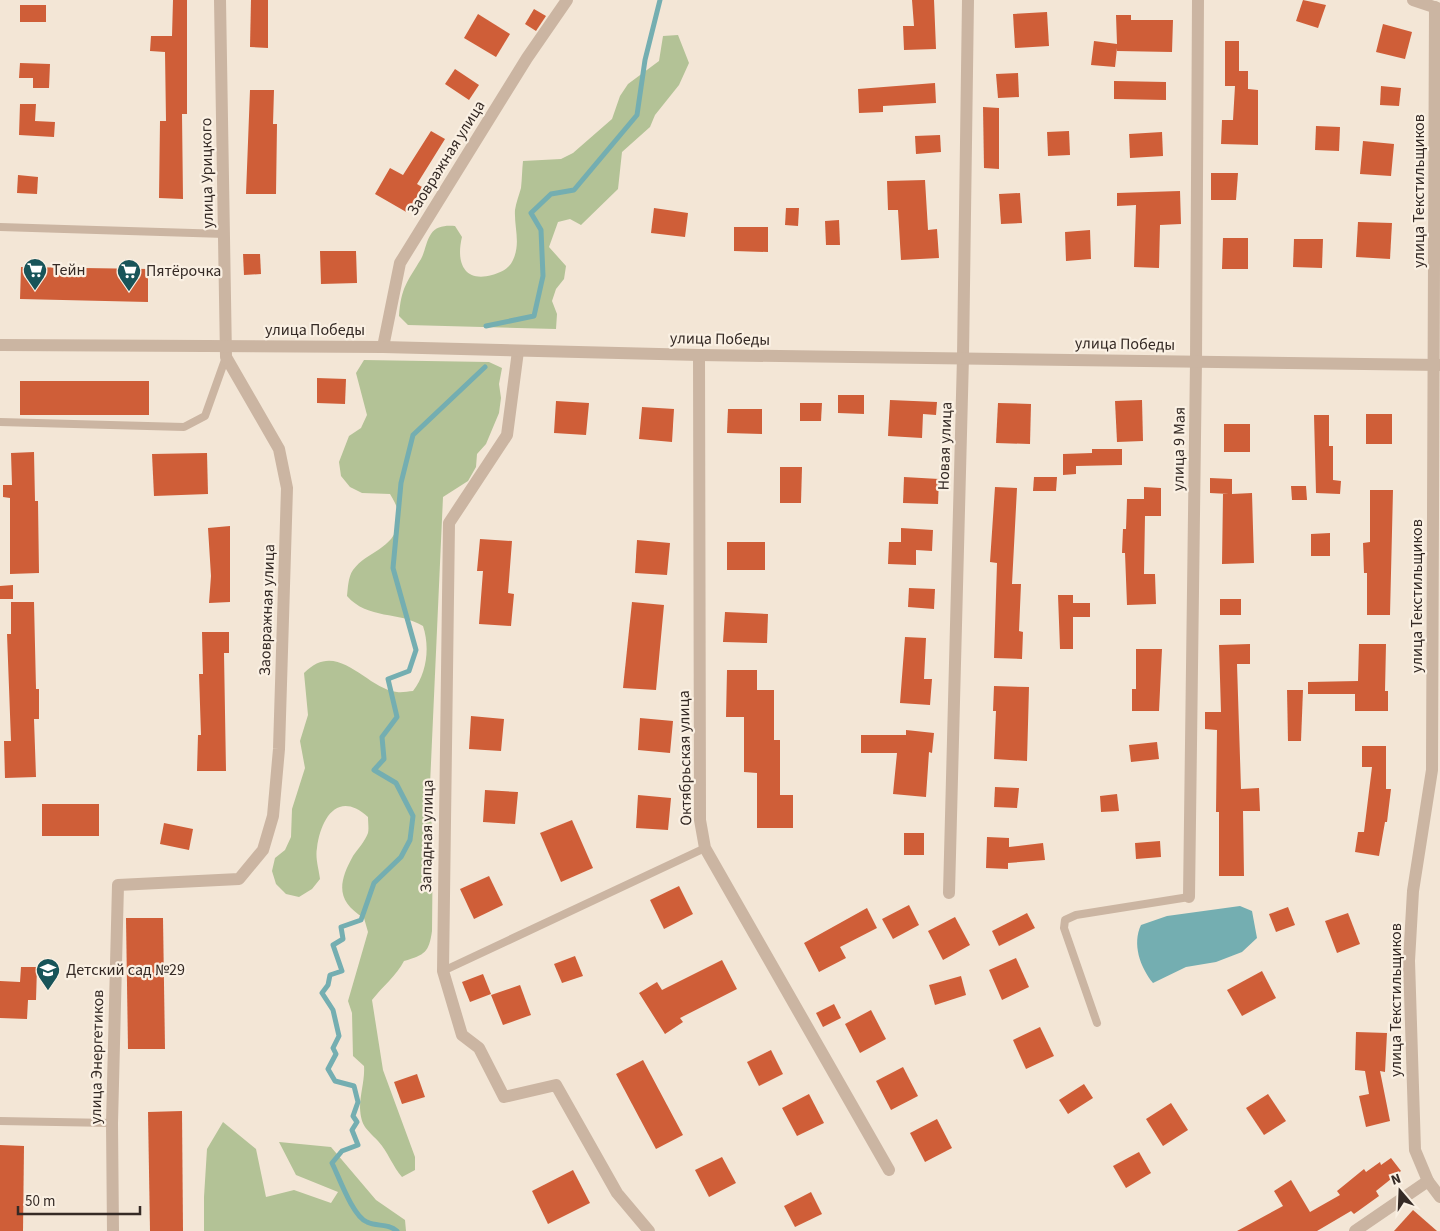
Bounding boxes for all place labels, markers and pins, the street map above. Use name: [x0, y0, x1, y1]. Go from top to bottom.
supermarket icon: Тейн: [22, 257, 48, 291]
supermarket icon: Пятёрочка: [116, 258, 142, 292]
place label: Тейн: [52, 259, 86, 281]
place label: Пятёрочка: [146, 260, 221, 282]
school or university icon: Детский сад №29: [35, 957, 61, 991]
place label: Детский сад №29: [66, 959, 185, 981]

